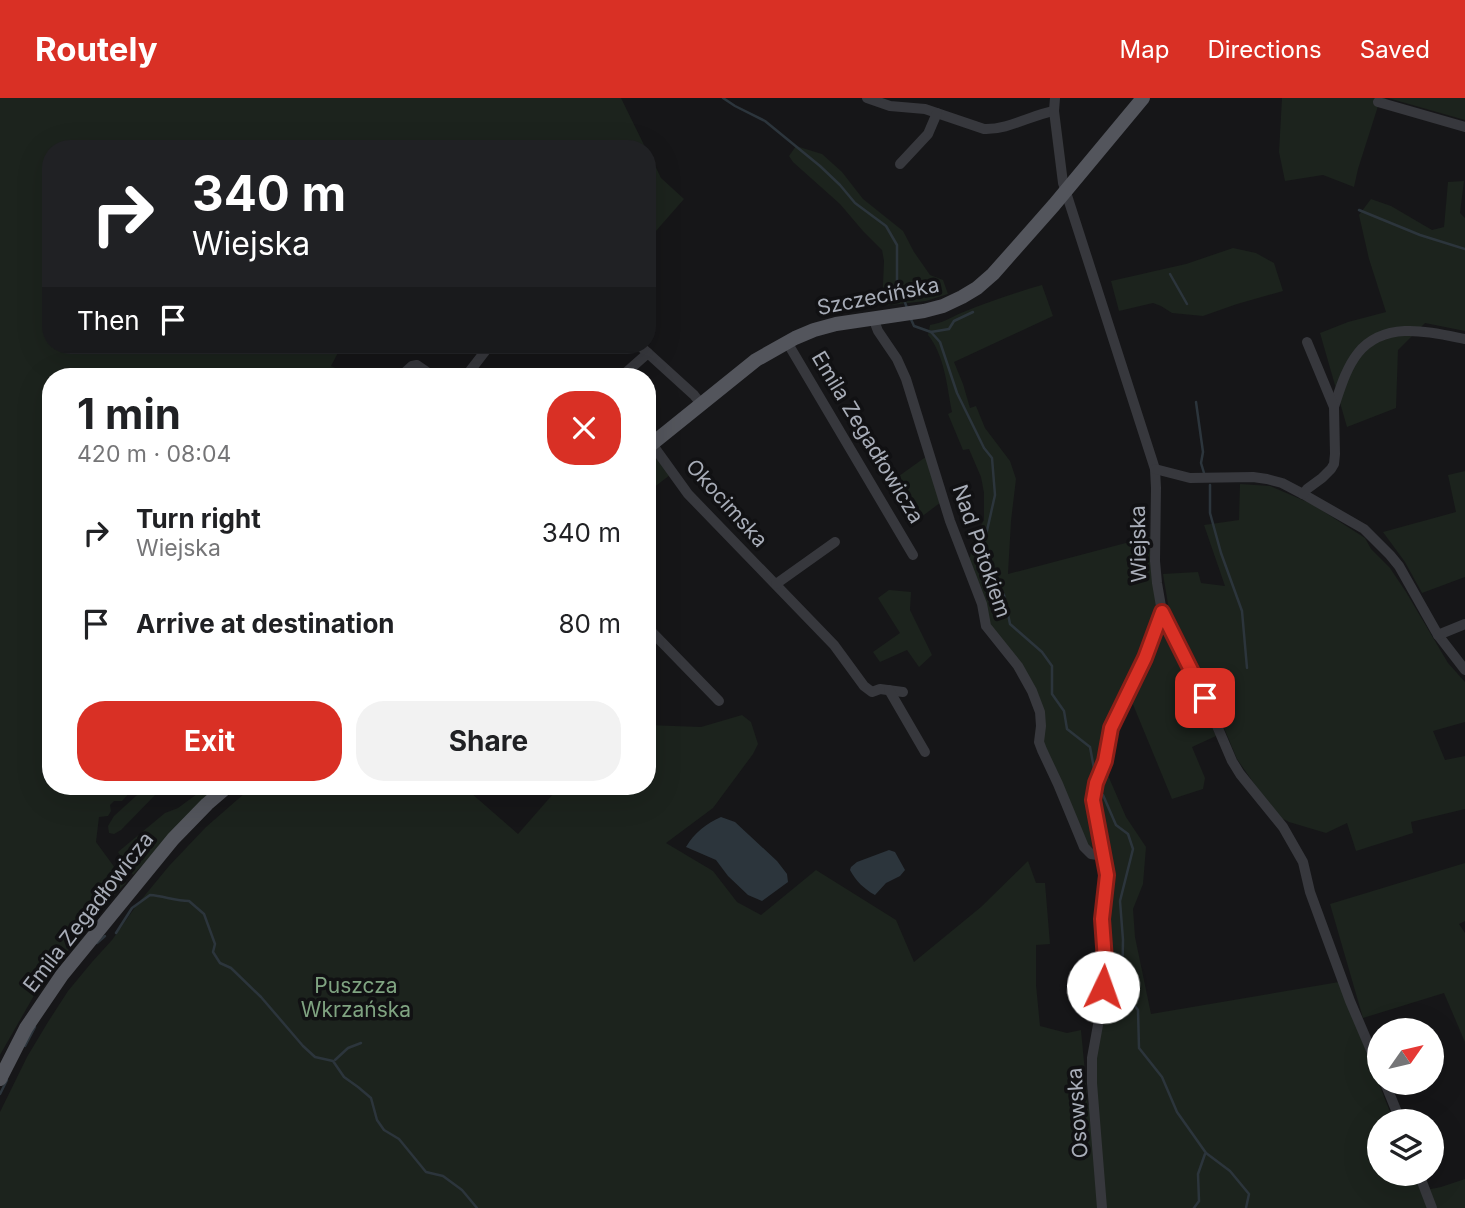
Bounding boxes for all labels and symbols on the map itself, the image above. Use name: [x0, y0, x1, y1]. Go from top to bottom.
street label: Szczecińska: [815, 272, 941, 320]
street label: Emila Zegadłowicza: [807, 346, 929, 528]
street label: Okocimska: [681, 454, 773, 552]
street label: Nad Potokiem: [948, 481, 1016, 621]
street label: Wiejska: [1125, 505, 1151, 583]
pin: [1175, 668, 1235, 728]
street label: Emila Zegadłowicza: [18, 827, 158, 997]
position arrow: [1066, 950, 1140, 1024]
park label: Puszcza Wkrzańska: [301, 973, 411, 1022]
north arrow: [1367, 1018, 1444, 1096]
street label: Osowska: [1061, 1067, 1093, 1159]

